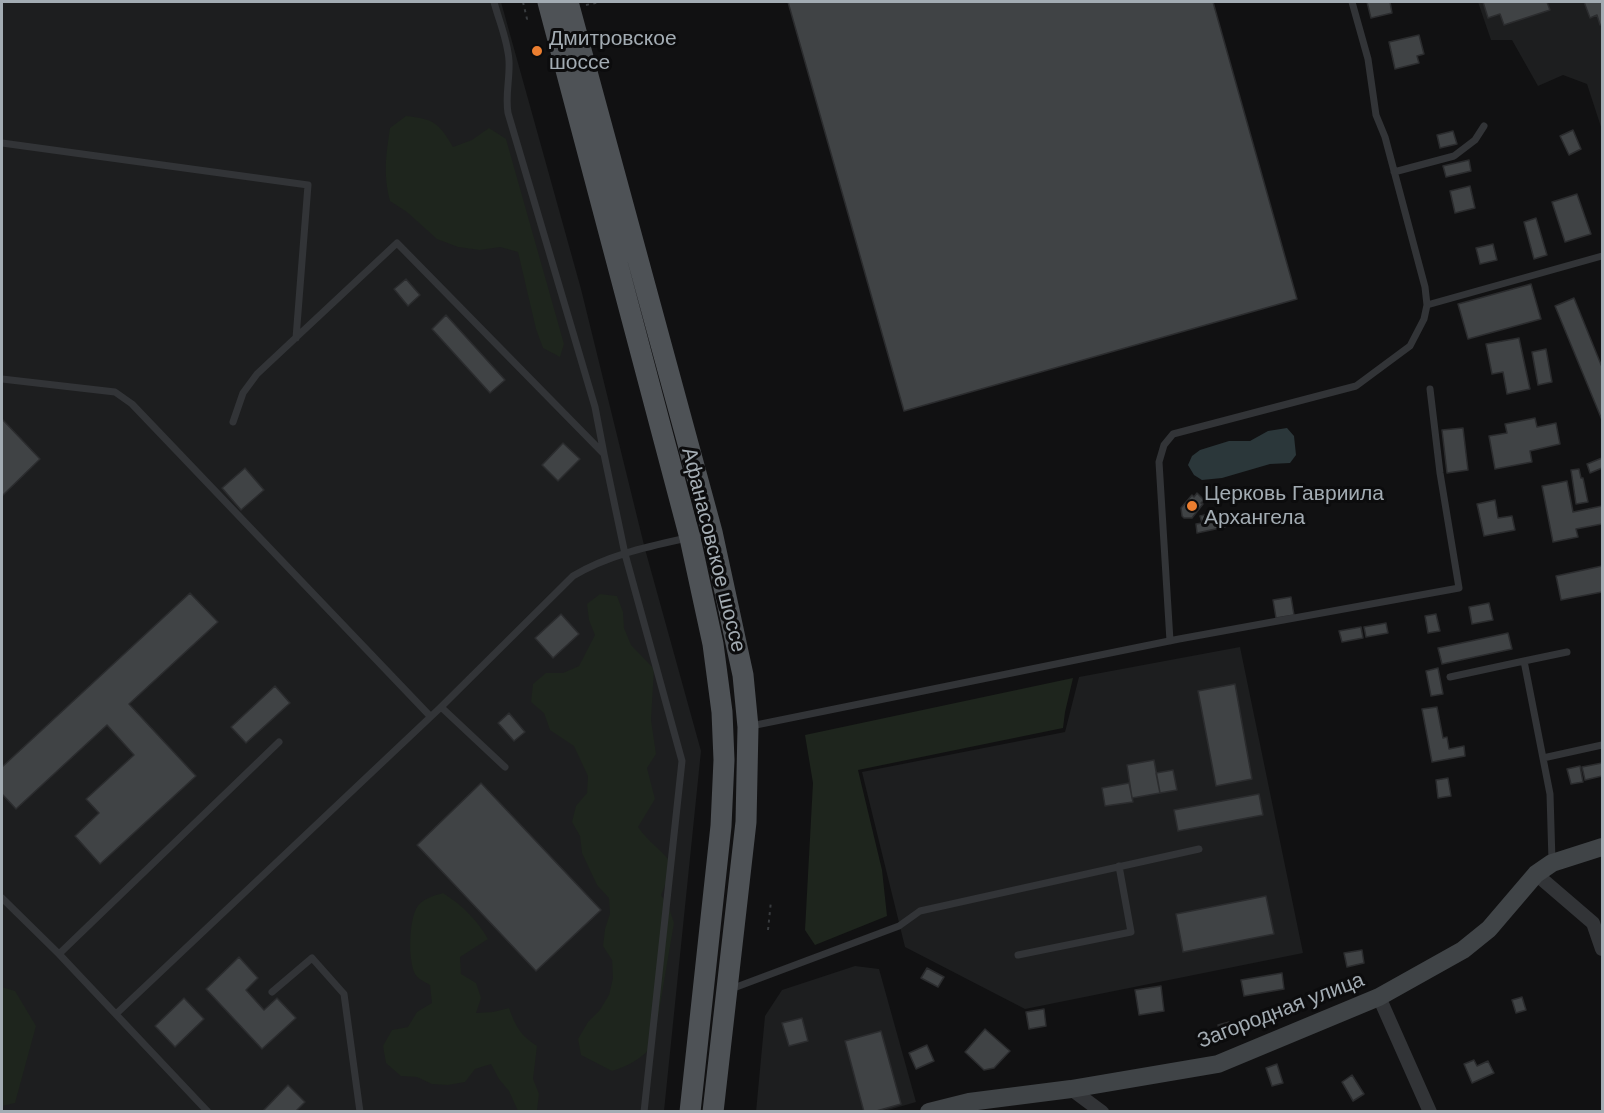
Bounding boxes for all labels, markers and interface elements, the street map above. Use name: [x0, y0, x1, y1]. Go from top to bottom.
place label: Дмитровское шоссе: [549, 26, 677, 76]
marker: Дмитровское шоссе: [530, 44, 544, 58]
street label: Афанасовское шоссе: [675, 445, 751, 655]
place label: Церковь Гавриила Архангела: [1204, 481, 1384, 531]
marker: Церковь Гавриила Архангела: [1185, 499, 1199, 513]
street label: Загородная улица: [1194, 968, 1368, 1054]

